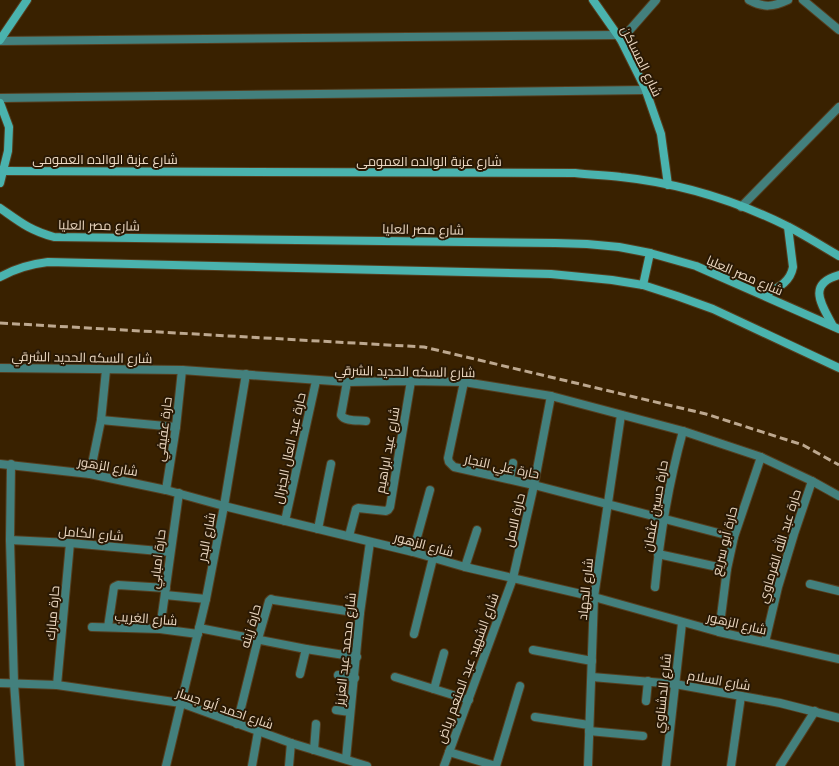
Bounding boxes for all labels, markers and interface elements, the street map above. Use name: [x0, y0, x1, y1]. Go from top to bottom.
street label: شارع المساكن: [617, 23, 667, 99]
street label: شارع عزبة الوالده العمومى: [32, 150, 178, 168]
street label: شارع عزبة الوالده العمومى: [356, 152, 502, 170]
street label: شارع مصر العليا: [58, 215, 140, 235]
street label: شارع مصر العليا: [382, 219, 464, 239]
street label: شارع مصر العليا: [704, 251, 786, 299]
street label: شارع السكه الحديد الشرقي: [11, 347, 152, 369]
street label: شارع السكه الحديد الشرقي: [334, 361, 475, 383]
street label: حارة عبد العال الجنرال: [268, 391, 310, 505]
street label: حارة عفيفي: [150, 396, 178, 463]
street label: شارع عيد ابراهيم: [371, 405, 404, 495]
street label: حارة علي النجار: [461, 449, 541, 485]
street label: شارع الزهور: [76, 452, 140, 480]
street label: حارة حسين عثمان: [638, 459, 672, 553]
street label: حارة عبد الله الفرماوي: [753, 487, 807, 606]
street label: حارة الامل: [499, 491, 529, 549]
street label: حارة أبو سريع: [707, 505, 741, 577]
street label: شارع البدر: [192, 511, 220, 564]
street label: شارع الكامل: [58, 521, 124, 545]
street label: شارع الزهور: [391, 527, 456, 561]
street label: حارة امبابي: [144, 528, 172, 590]
street label: شارع الجهاد: [573, 557, 597, 621]
street label: حارة مبارك: [41, 585, 63, 641]
street label: شارع الشهيد عبد المنعم رياض: [431, 590, 504, 746]
street label: شارع محمد عبد العزيز: [330, 592, 360, 707]
street label: حارة زينه: [235, 602, 265, 650]
street label: شارع الغريب: [114, 607, 178, 629]
street label: شارع الزهور: [704, 607, 769, 639]
street label: شارع الدشناوي: [649, 652, 677, 734]
street label: شارع السلام: [686, 666, 752, 695]
street label: شارع احمد أبو جسار: [173, 683, 276, 733]

